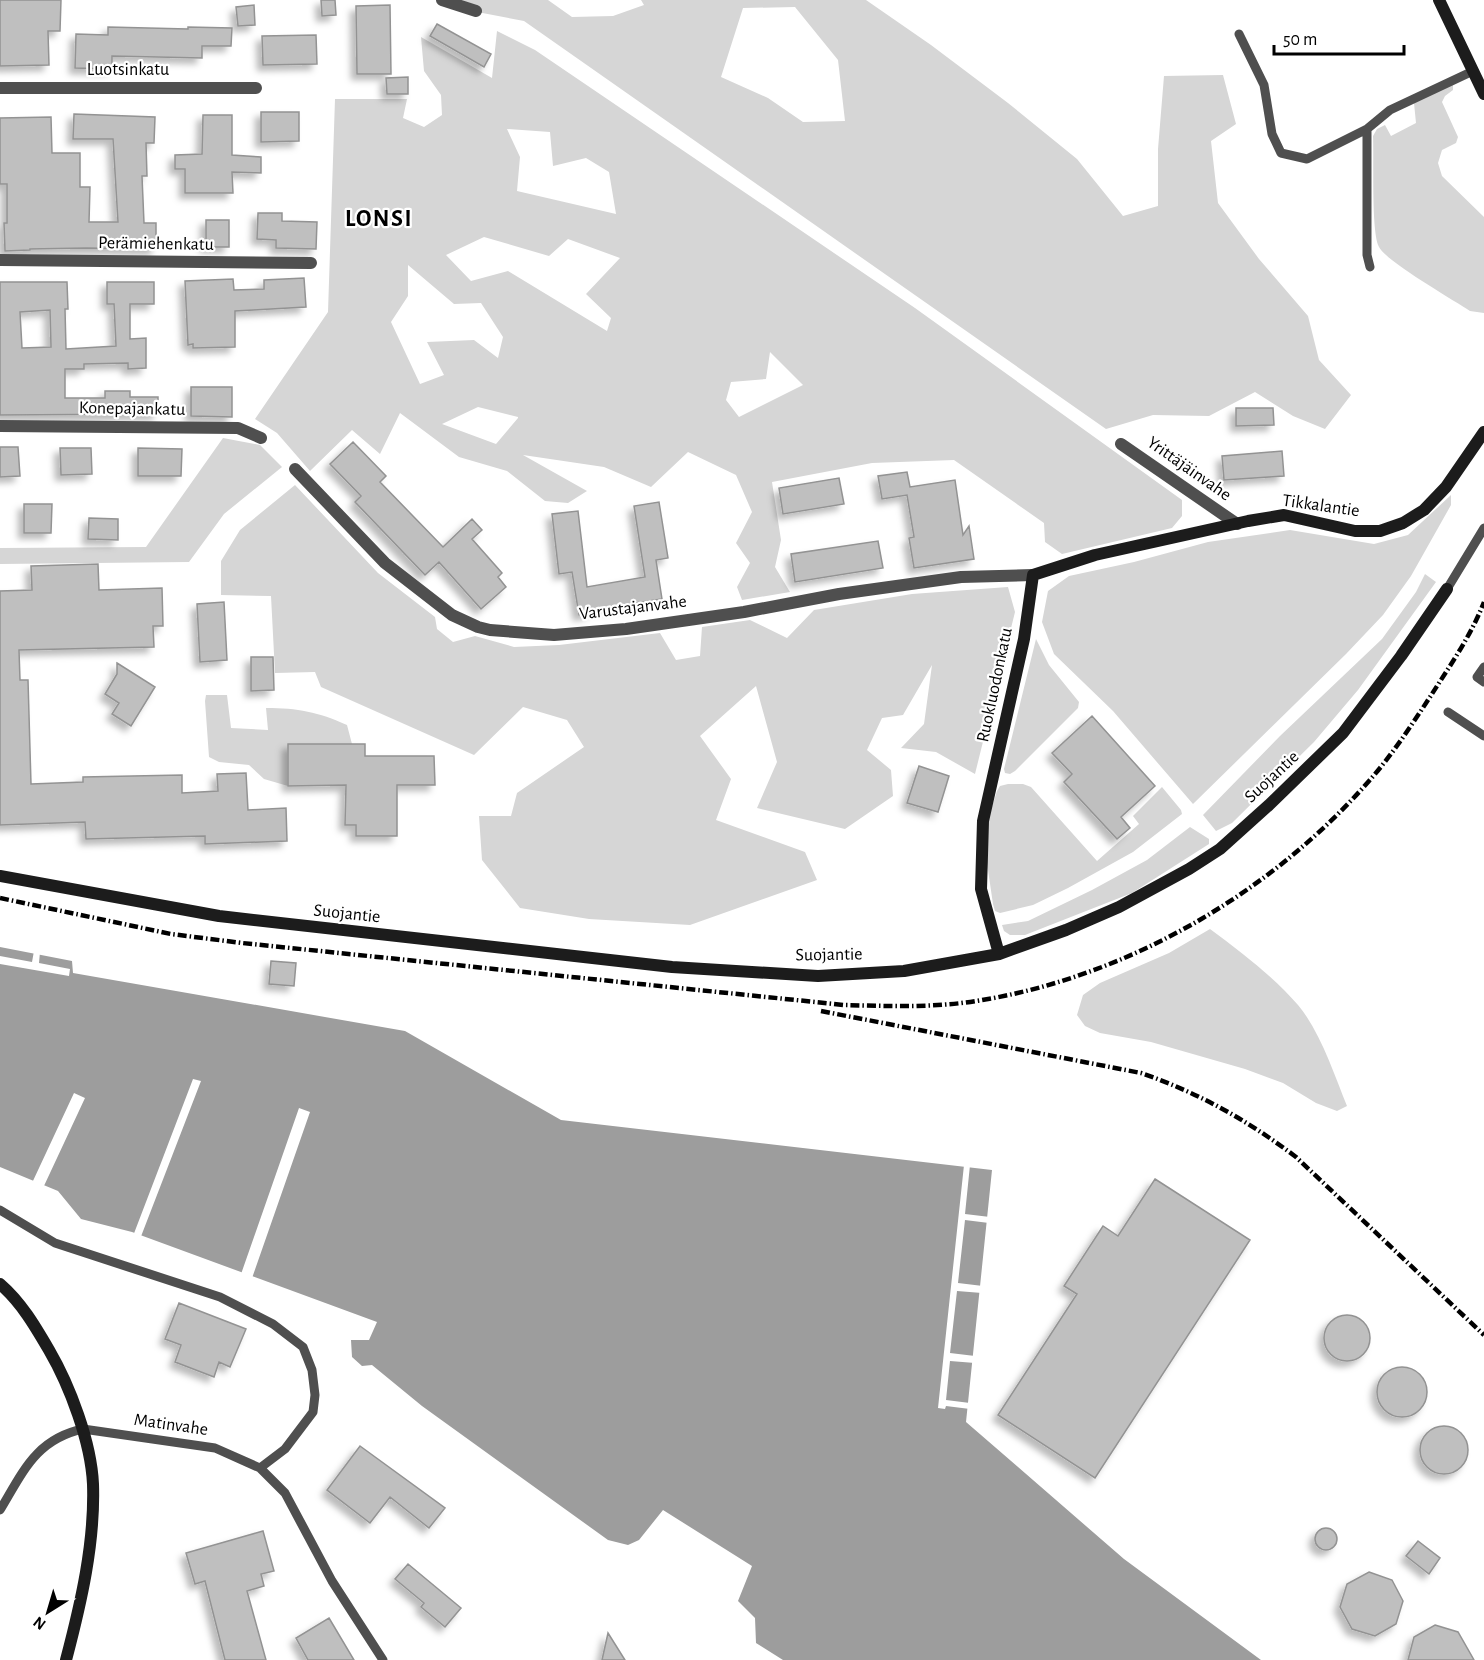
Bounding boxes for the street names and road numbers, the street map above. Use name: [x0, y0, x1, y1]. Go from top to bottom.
street label: Luotsinkatu: [87, 61, 169, 79]
street label: Perämiehenkatu: [98, 234, 214, 254]
street label: Konepajankatu: [79, 399, 185, 419]
street label: Yrittäjäinvahe: [1144, 434, 1234, 504]
street label: Tikkalantie: [1281, 492, 1361, 520]
street label: Varustajanvahe: [578, 592, 688, 624]
street label: Ruokluodonkatu: [974, 626, 1016, 744]
street label: Suojantie: [1241, 748, 1303, 806]
street label: Suojantie: [313, 902, 381, 926]
street label: Suojantie: [795, 945, 863, 965]
street label: Matinvahe: [133, 1411, 209, 1439]

